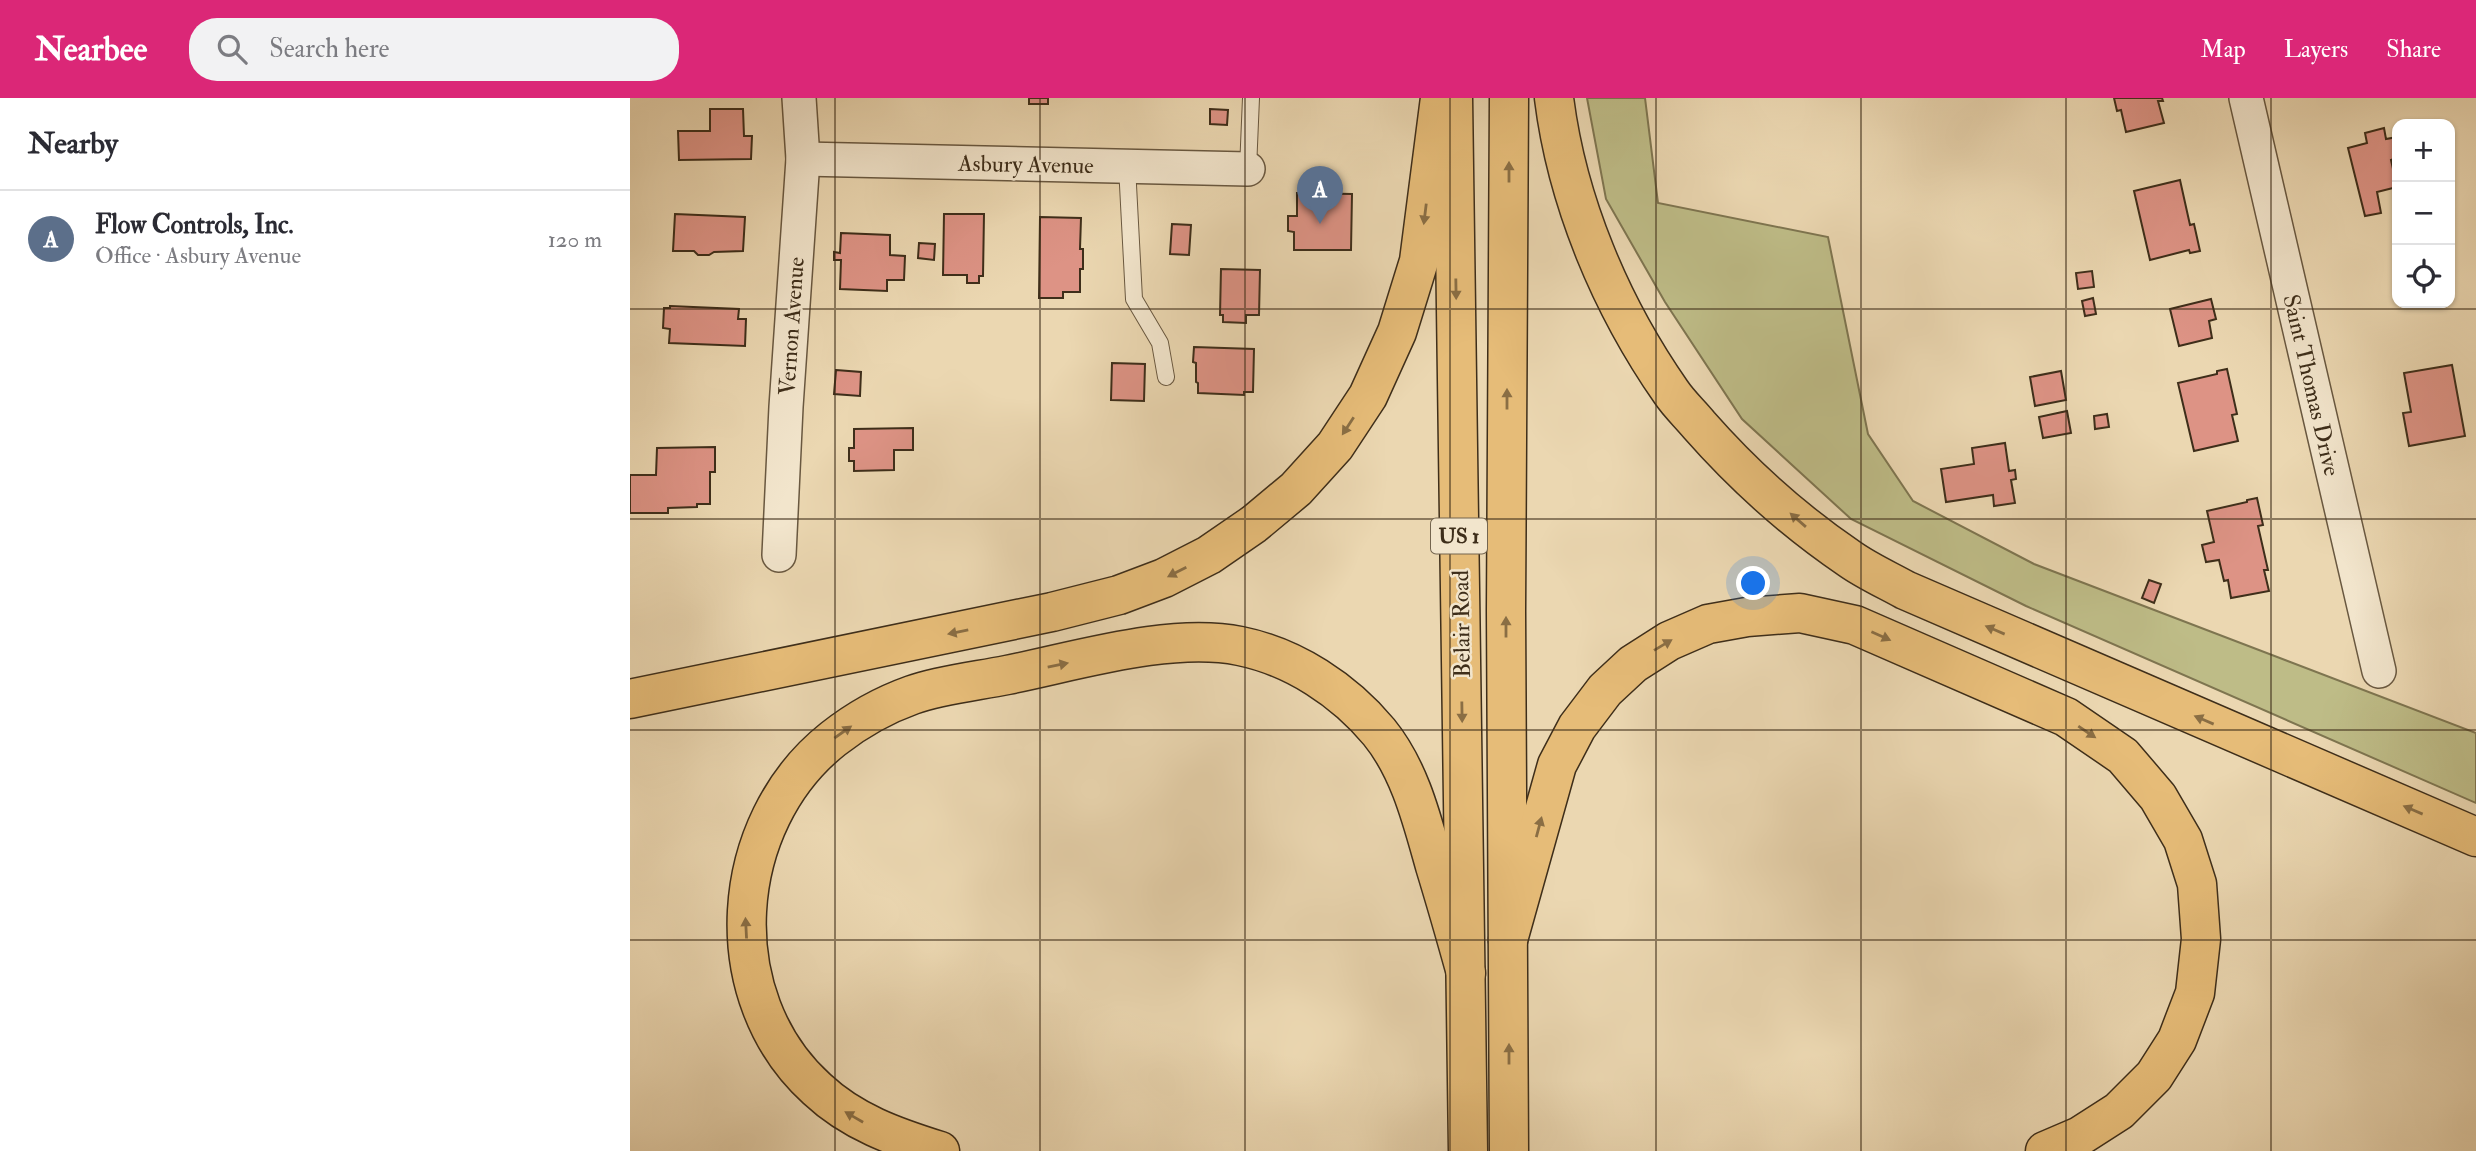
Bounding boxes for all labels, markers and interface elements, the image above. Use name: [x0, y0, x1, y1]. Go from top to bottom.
search box: [189, 18, 679, 81]
text: Nearbee: [35, 29, 147, 70]
icon: search: [213, 30, 251, 68]
text: Search here: [269, 33, 389, 65]
text: Map: [2201, 34, 2246, 65]
text: Layers: [2284, 34, 2348, 65]
text: Share: [2386, 34, 2441, 65]
map controls: [2392, 119, 2455, 308]
button: +: [2392, 119, 2455, 182]
text: Nearby: [28, 125, 118, 162]
street label: Asbury Avenue: [957, 149, 1094, 180]
one-way arrow: [1503, 161, 1515, 183]
pin: A: [1297, 166, 1343, 224]
button: −: [2392, 182, 2455, 245]
one-way arrow: [1420, 203, 1431, 225]
text: Flow Controls, Inc.: [95, 209, 294, 241]
text: A: [44, 225, 58, 254]
text: 120 m: [548, 225, 602, 254]
text: Office · Asbury Avenue: [95, 241, 301, 270]
button: locate: [2392, 245, 2455, 308]
street label: Vernon Avenue: [772, 255, 811, 396]
one-way arrow: [1450, 278, 1461, 300]
street label: Saint Thomas Drive: [2277, 292, 2347, 479]
one-way arrow: [1501, 388, 1513, 410]
one-way arrow: [1342, 416, 1355, 436]
one-way arrow: [1789, 513, 1806, 528]
road number: US 1: [1431, 518, 1487, 554]
one-way arrow: [1167, 566, 1187, 577]
your location: [1736, 566, 1770, 600]
street label: Belair Road: [1446, 570, 1477, 678]
one-way arrow: [1500, 615, 1512, 637]
one-way arrow: [1984, 625, 2005, 636]
one-way arrow: [947, 626, 969, 637]
one-way arrow: [1871, 631, 1892, 642]
one-way arrow: [1653, 639, 1672, 651]
one-way arrow: [1047, 659, 1069, 670]
one-way arrow: [1456, 701, 1468, 723]
one-way arrow: [2194, 714, 2214, 726]
one-way arrow: [834, 725, 852, 739]
one-way arrow: [2078, 725, 2097, 738]
one-way arrow: [2403, 804, 2424, 815]
one-way arrow: [1534, 816, 1545, 838]
one-way arrow: [741, 916, 752, 938]
one-way arrow: [1503, 1042, 1515, 1064]
one-way arrow: [844, 1111, 864, 1123]

